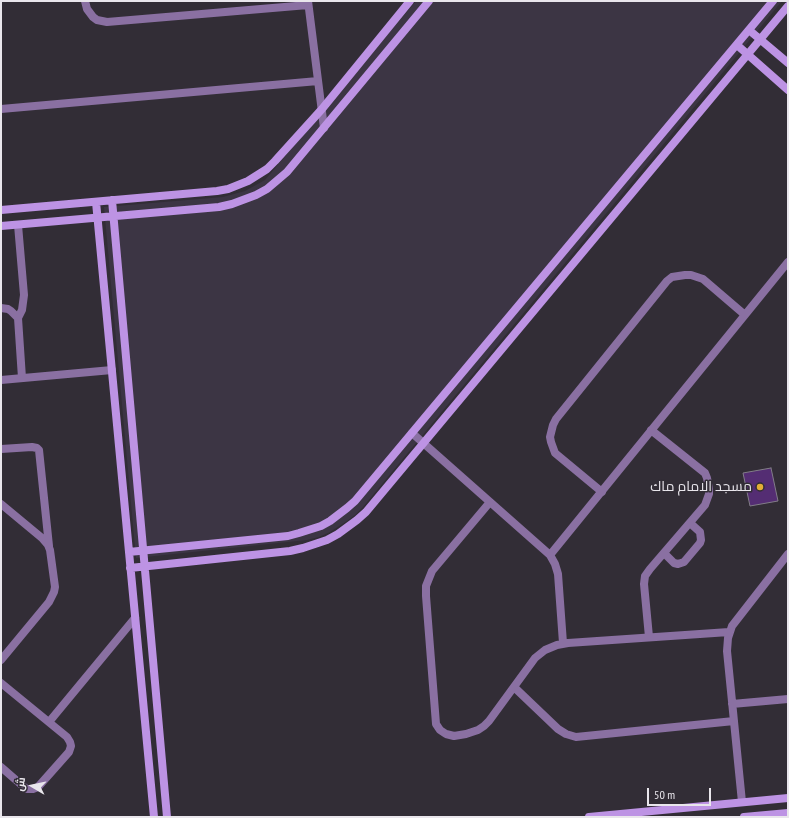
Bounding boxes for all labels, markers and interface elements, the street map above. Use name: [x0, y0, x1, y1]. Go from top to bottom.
place label: مسجد الامام ماك: [650, 479, 752, 495]
marker: مسجد الامام ماك: [755, 482, 765, 492]
north arrow: [12, 766, 52, 806]
text: ش: [12, 776, 28, 792]
scale bar: [649, 780, 713, 806]
text: 50 m: [654, 787, 675, 802]

